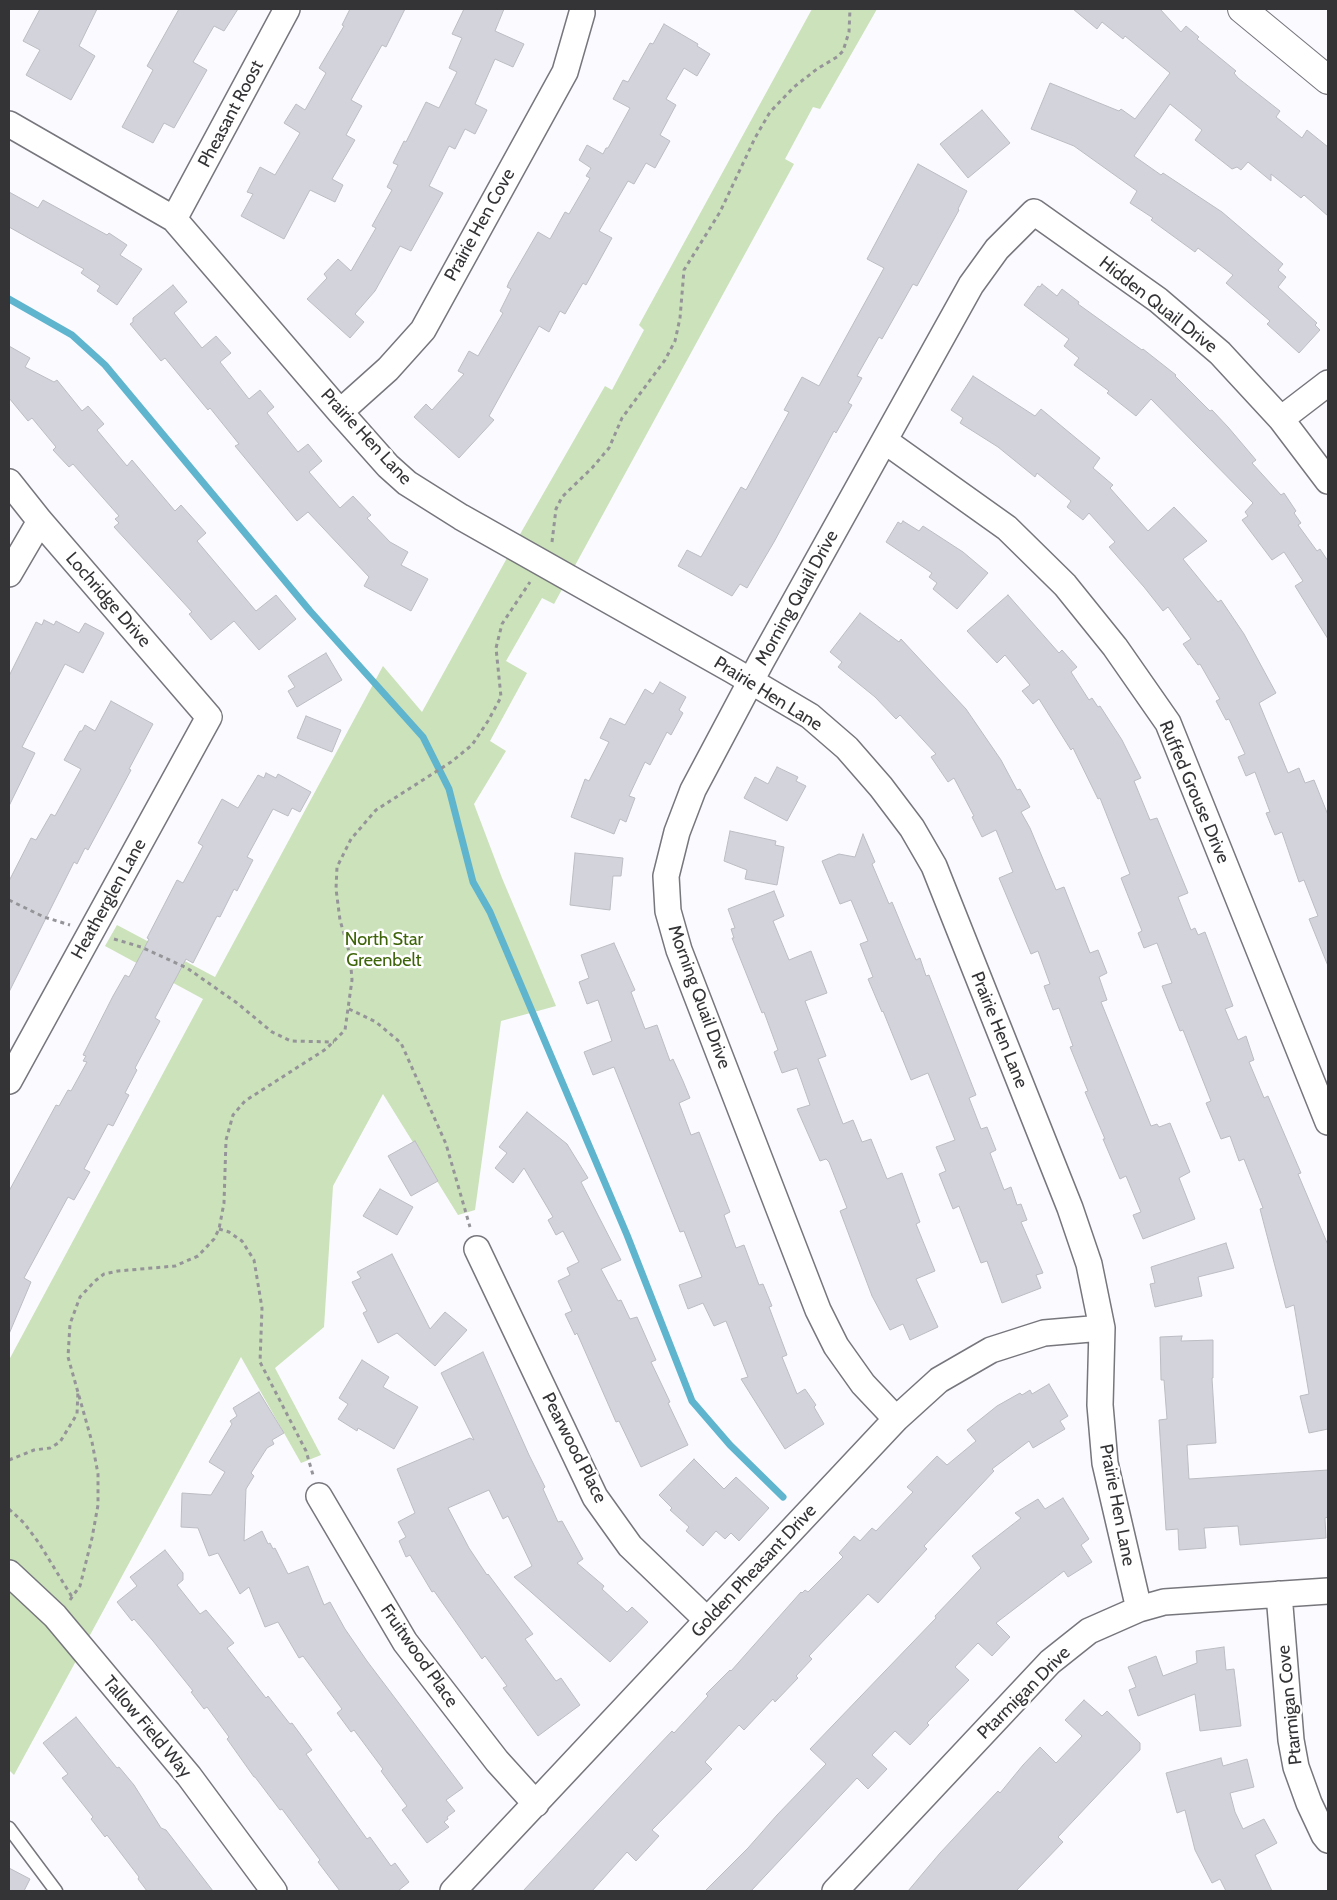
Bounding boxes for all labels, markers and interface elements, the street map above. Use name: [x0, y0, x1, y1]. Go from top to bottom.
street label: Pheasant Roost: [194, 57, 268, 171]
street label: Prairie Hen Cove: [440, 165, 520, 285]
street label: Hidden Quail Drive: [1095, 252, 1221, 358]
street label: Prairie Hen Lane: [316, 384, 416, 490]
street label: Morning Quail Drive: [751, 527, 843, 669]
street label: Lochridge Drive: [61, 548, 155, 652]
street label: Prairie Hen Lane: [710, 652, 826, 736]
street label: Ruffed Grouse Drive: [1154, 717, 1234, 867]
street label: Heatherglen Lane: [67, 835, 151, 963]
street label: Morning Quail Drive: [663, 922, 735, 1072]
park label: North Star Greenbelt: [345, 929, 423, 972]
street label: Prairie Hen Lane: [966, 969, 1032, 1091]
street label: Pearwood Place: [537, 1389, 611, 1507]
street label: Prairie Hen Lane: [1095, 1442, 1139, 1568]
street label: Golden Pheasant Drive: [687, 1500, 821, 1642]
street label: Fruitwood Place: [376, 1600, 462, 1712]
street label: Ptarmigan Drive: [973, 1642, 1075, 1744]
street label: Ptarmigan Cove: [1273, 1644, 1307, 1766]
street label: Tallow Field Way: [98, 1672, 196, 1782]

